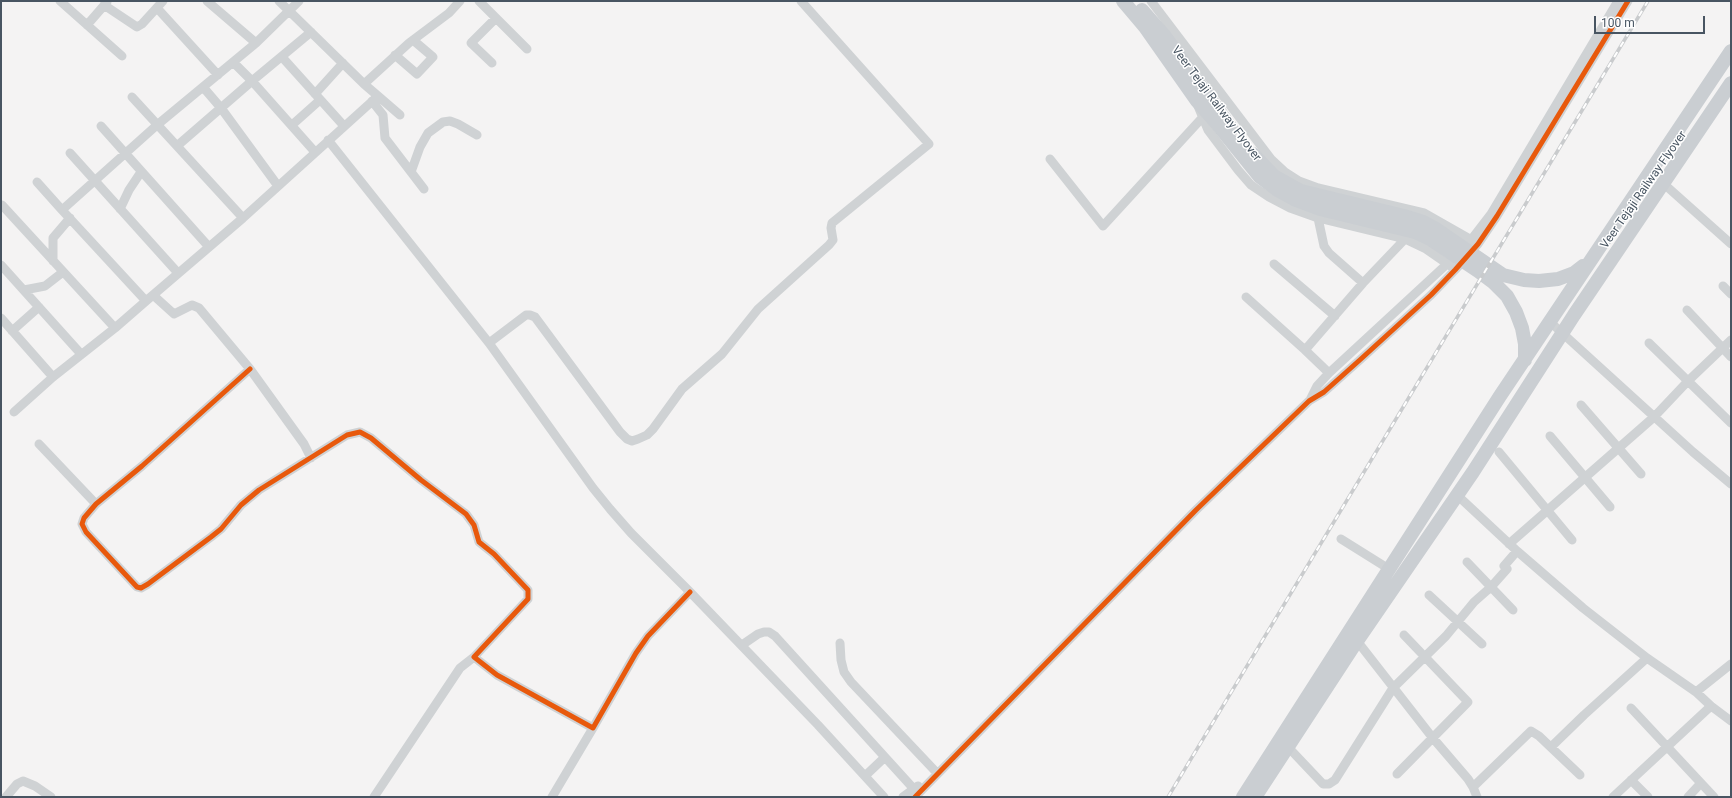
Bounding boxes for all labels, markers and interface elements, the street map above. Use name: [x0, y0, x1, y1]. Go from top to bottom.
scale bar: [1596, 8, 1707, 34]
text: 100 m: [1601, 16, 1635, 30]
street label: Veer Tejaji Railway Flyover: [1168, 44, 1264, 164]
street label: Veer Tejaji Railway Flyover: [1598, 128, 1690, 252]

